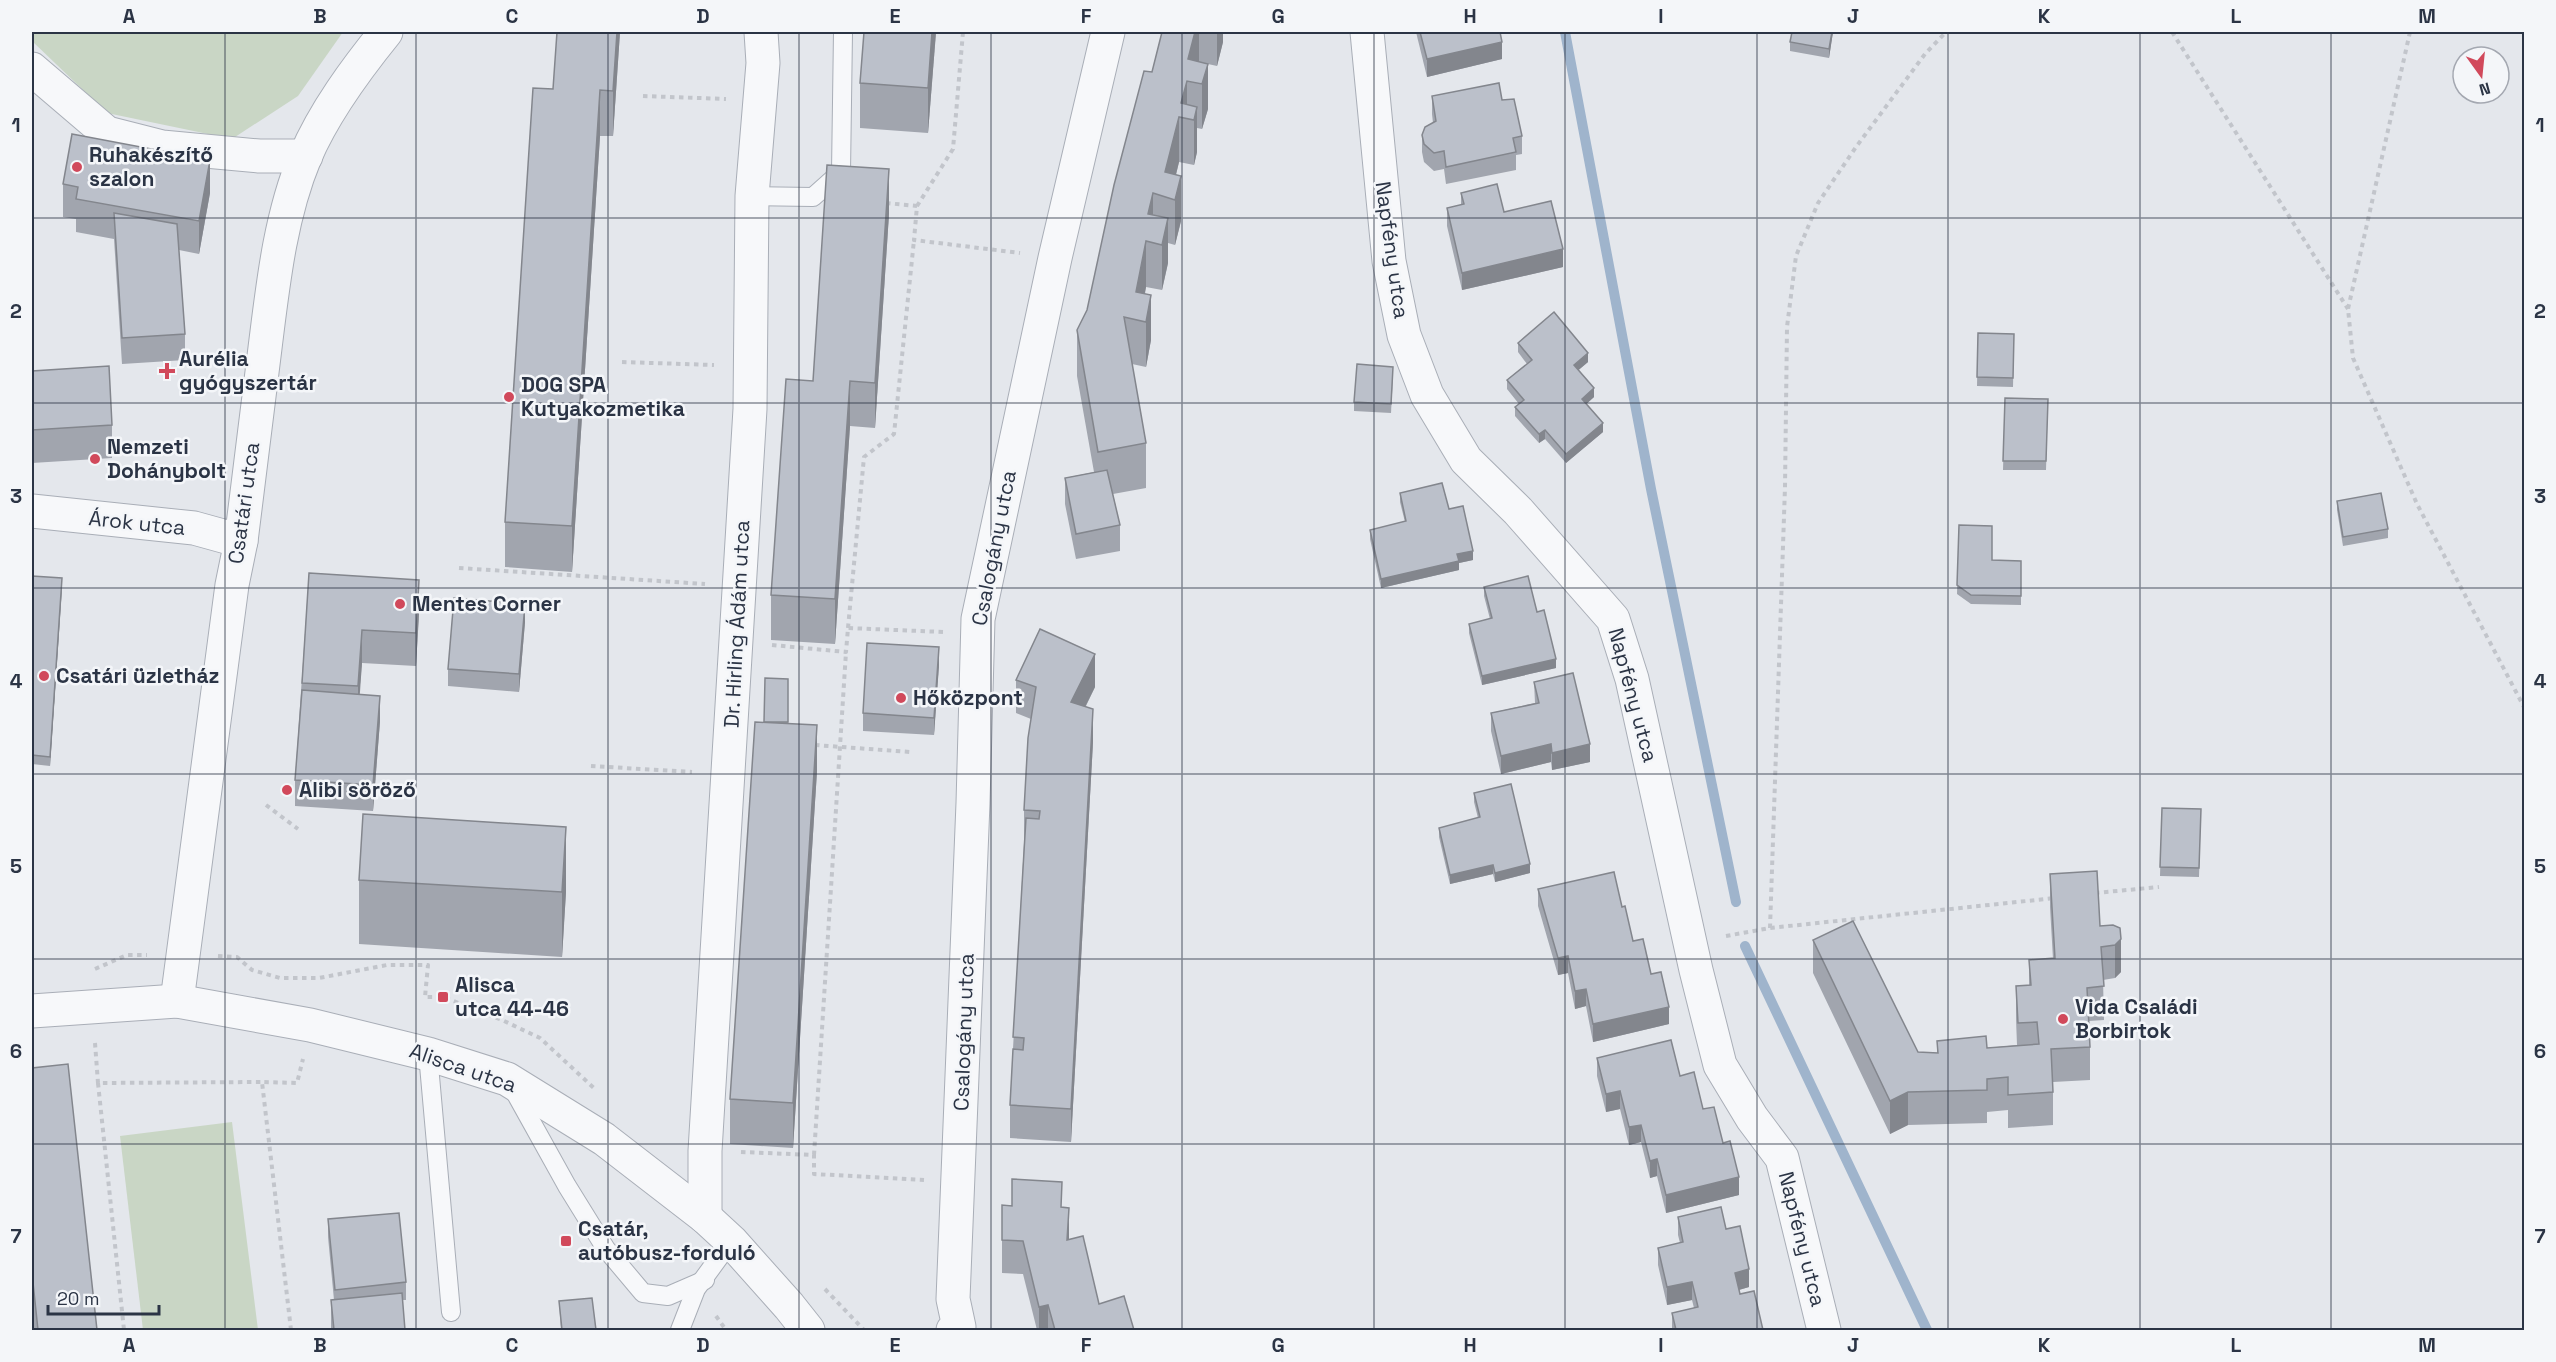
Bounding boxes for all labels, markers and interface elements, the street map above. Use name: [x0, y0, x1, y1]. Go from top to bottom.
text: A: [123, 3, 136, 29]
text: B: [313, 3, 327, 29]
text: C: [506, 3, 519, 29]
text: D: [696, 3, 710, 29]
text: E: [889, 3, 901, 29]
text: F: [1081, 3, 1092, 29]
text: G: [1271, 3, 1285, 29]
text: H: [1463, 3, 1477, 29]
text: I: [1658, 3, 1664, 29]
text: J: [1847, 3, 1859, 29]
text: K: [2038, 3, 2051, 29]
text: L: [2231, 3, 2242, 29]
text: M: [2418, 3, 2436, 29]
north arrow: [2451, 45, 2511, 105]
text: N: [2477, 77, 2493, 101]
text: 1: [11, 112, 21, 138]
text: 1: [2535, 112, 2545, 138]
place label: Ruhakészítő szalon: [89, 141, 213, 192]
marker: Ruhakészítő szalon: [70, 160, 84, 174]
street label: Napfény utca: [1370, 180, 1415, 320]
text: 2: [10, 298, 22, 324]
text: 2: [2534, 298, 2546, 324]
place label: Aurélia gyógyszertár: [179, 345, 317, 396]
marker: Aurélia gyógyszertár: [160, 364, 174, 378]
place label: DOG SPA Kutyakozmetika: [521, 371, 685, 422]
marker: DOG SPA Kutyakozmetika: [502, 390, 516, 404]
place label: Nemzeti Dohánybolt: [107, 433, 226, 484]
street label: Csatári utca: [222, 440, 265, 566]
marker: Nemzeti Dohánybolt: [88, 452, 102, 466]
street label: Csalogány utca: [965, 468, 1022, 628]
text: 3: [10, 483, 22, 509]
text: 3: [2534, 483, 2546, 509]
street label: Árok utca: [87, 504, 187, 541]
street label: Dr. Hirling Ádám utca: [718, 519, 755, 729]
place label: Mentes Corner: [412, 590, 561, 617]
marker: Mentes Corner: [393, 597, 407, 611]
street label: Napfény utca: [1603, 625, 1664, 765]
place label: Csatári üzletház: [56, 662, 219, 689]
text: 4: [10, 668, 23, 694]
text: 4: [2534, 668, 2547, 694]
marker: Csatári üzletház: [37, 669, 51, 683]
place label: Hőközpont: [913, 684, 1023, 711]
marker: Hőközpont: [894, 691, 908, 705]
place label: Alibi söröző: [299, 776, 416, 803]
marker: Alibi söröző: [280, 783, 294, 797]
text: 5: [10, 853, 22, 879]
text: 5: [2534, 853, 2546, 879]
street label: Csalogány utca: [947, 953, 980, 1111]
place label: Alisca utca 44-46: [455, 971, 569, 1022]
marker: Alisca utca 44-46: [436, 990, 450, 1004]
place label: Vida Családi Borbirtok: [2075, 993, 2198, 1044]
marker: Vida Családi Borbirtok: [2056, 1012, 2070, 1026]
street label: Alisca utca: [406, 1037, 520, 1098]
text: 6: [10, 1038, 22, 1064]
text: 6: [2534, 1038, 2546, 1064]
street label: Napfény utca: [1773, 1169, 1832, 1309]
place label: Csatár, autóbusz-forduló: [578, 1215, 756, 1266]
text: 7: [10, 1223, 22, 1249]
text: 7: [2534, 1223, 2546, 1249]
marker: Csatár, autóbusz-forduló: [559, 1234, 573, 1248]
scale bar: [48, 1278, 159, 1316]
text: 20 m: [57, 1287, 100, 1310]
text: A: [123, 1332, 136, 1358]
text: B: [313, 1332, 327, 1358]
text: C: [506, 1332, 519, 1358]
text: D: [696, 1332, 710, 1358]
text: E: [889, 1332, 901, 1358]
text: F: [1081, 1332, 1092, 1358]
text: G: [1271, 1332, 1285, 1358]
text: H: [1463, 1332, 1477, 1358]
text: I: [1658, 1332, 1664, 1358]
text: J: [1847, 1332, 1859, 1358]
text: K: [2038, 1332, 2051, 1358]
text: L: [2231, 1332, 2242, 1358]
text: M: [2418, 1332, 2436, 1358]

